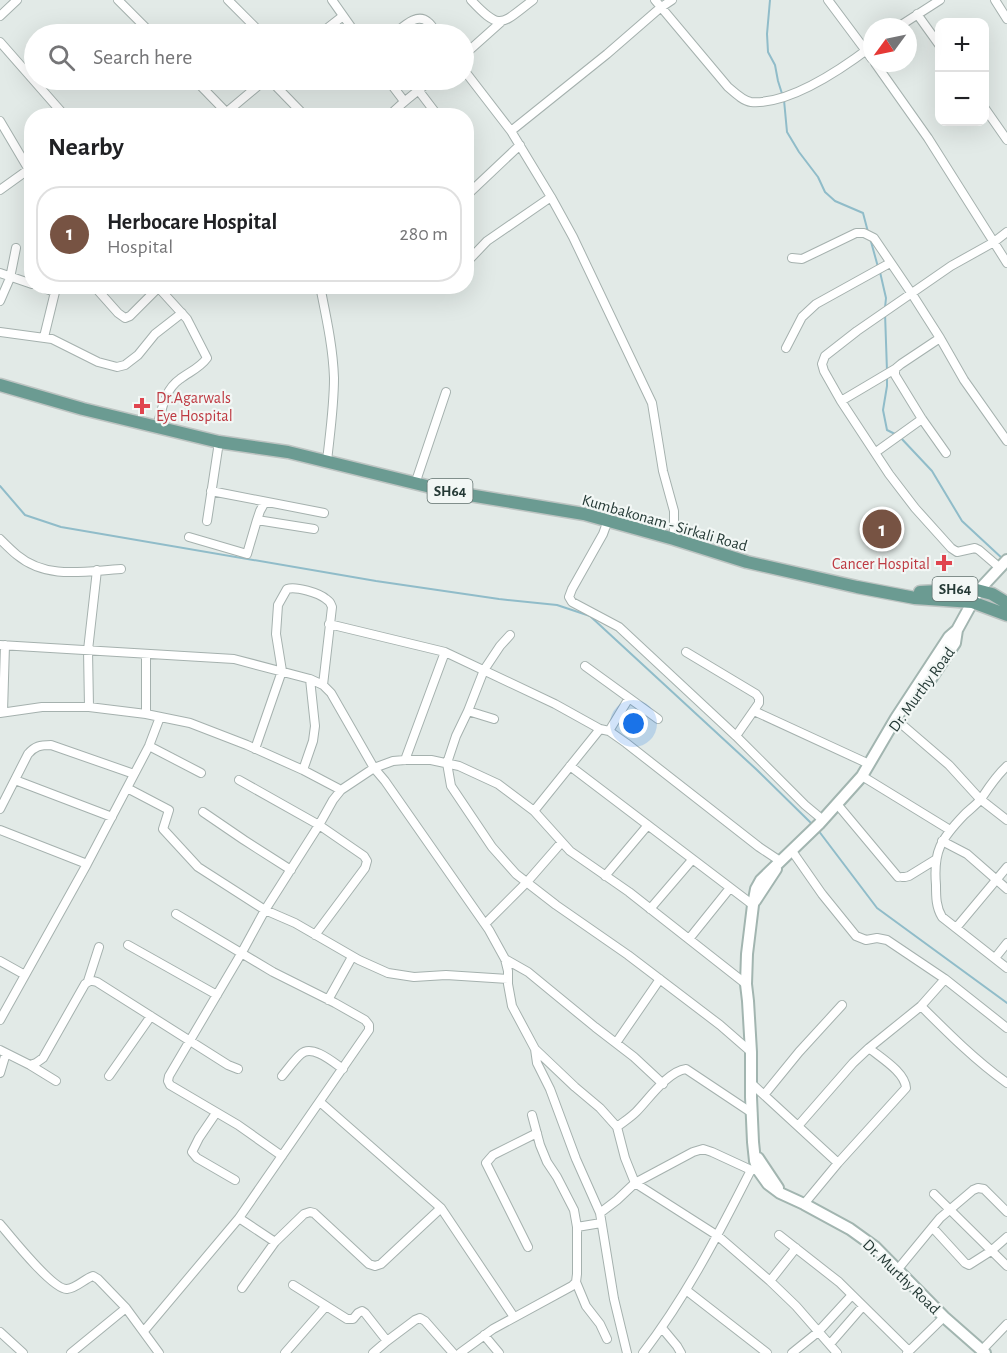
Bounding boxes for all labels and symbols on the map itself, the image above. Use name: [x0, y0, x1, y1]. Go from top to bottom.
north arrow: [863, 18, 917, 72]
place label: Dr.Agarwals Eye Hospital: [156, 390, 233, 425]
marker: Dr.Agarwals Eye Hospital: [133, 397, 151, 415]
road number: SH64: [428, 479, 472, 503]
street label: Kumbakonam - Sirkali Road: [580, 492, 749, 554]
pin: 1: [862, 506, 902, 552]
marker: Cancer Hospital: [935, 554, 953, 572]
place label: Cancer Hospital: [832, 556, 930, 572]
road number: SH64: [932, 577, 978, 601]
street label: Dr. Murthy Road: [886, 644, 959, 735]
your location: [619, 709, 648, 738]
street label: Dr. Murthy Road: [859, 1236, 943, 1318]

